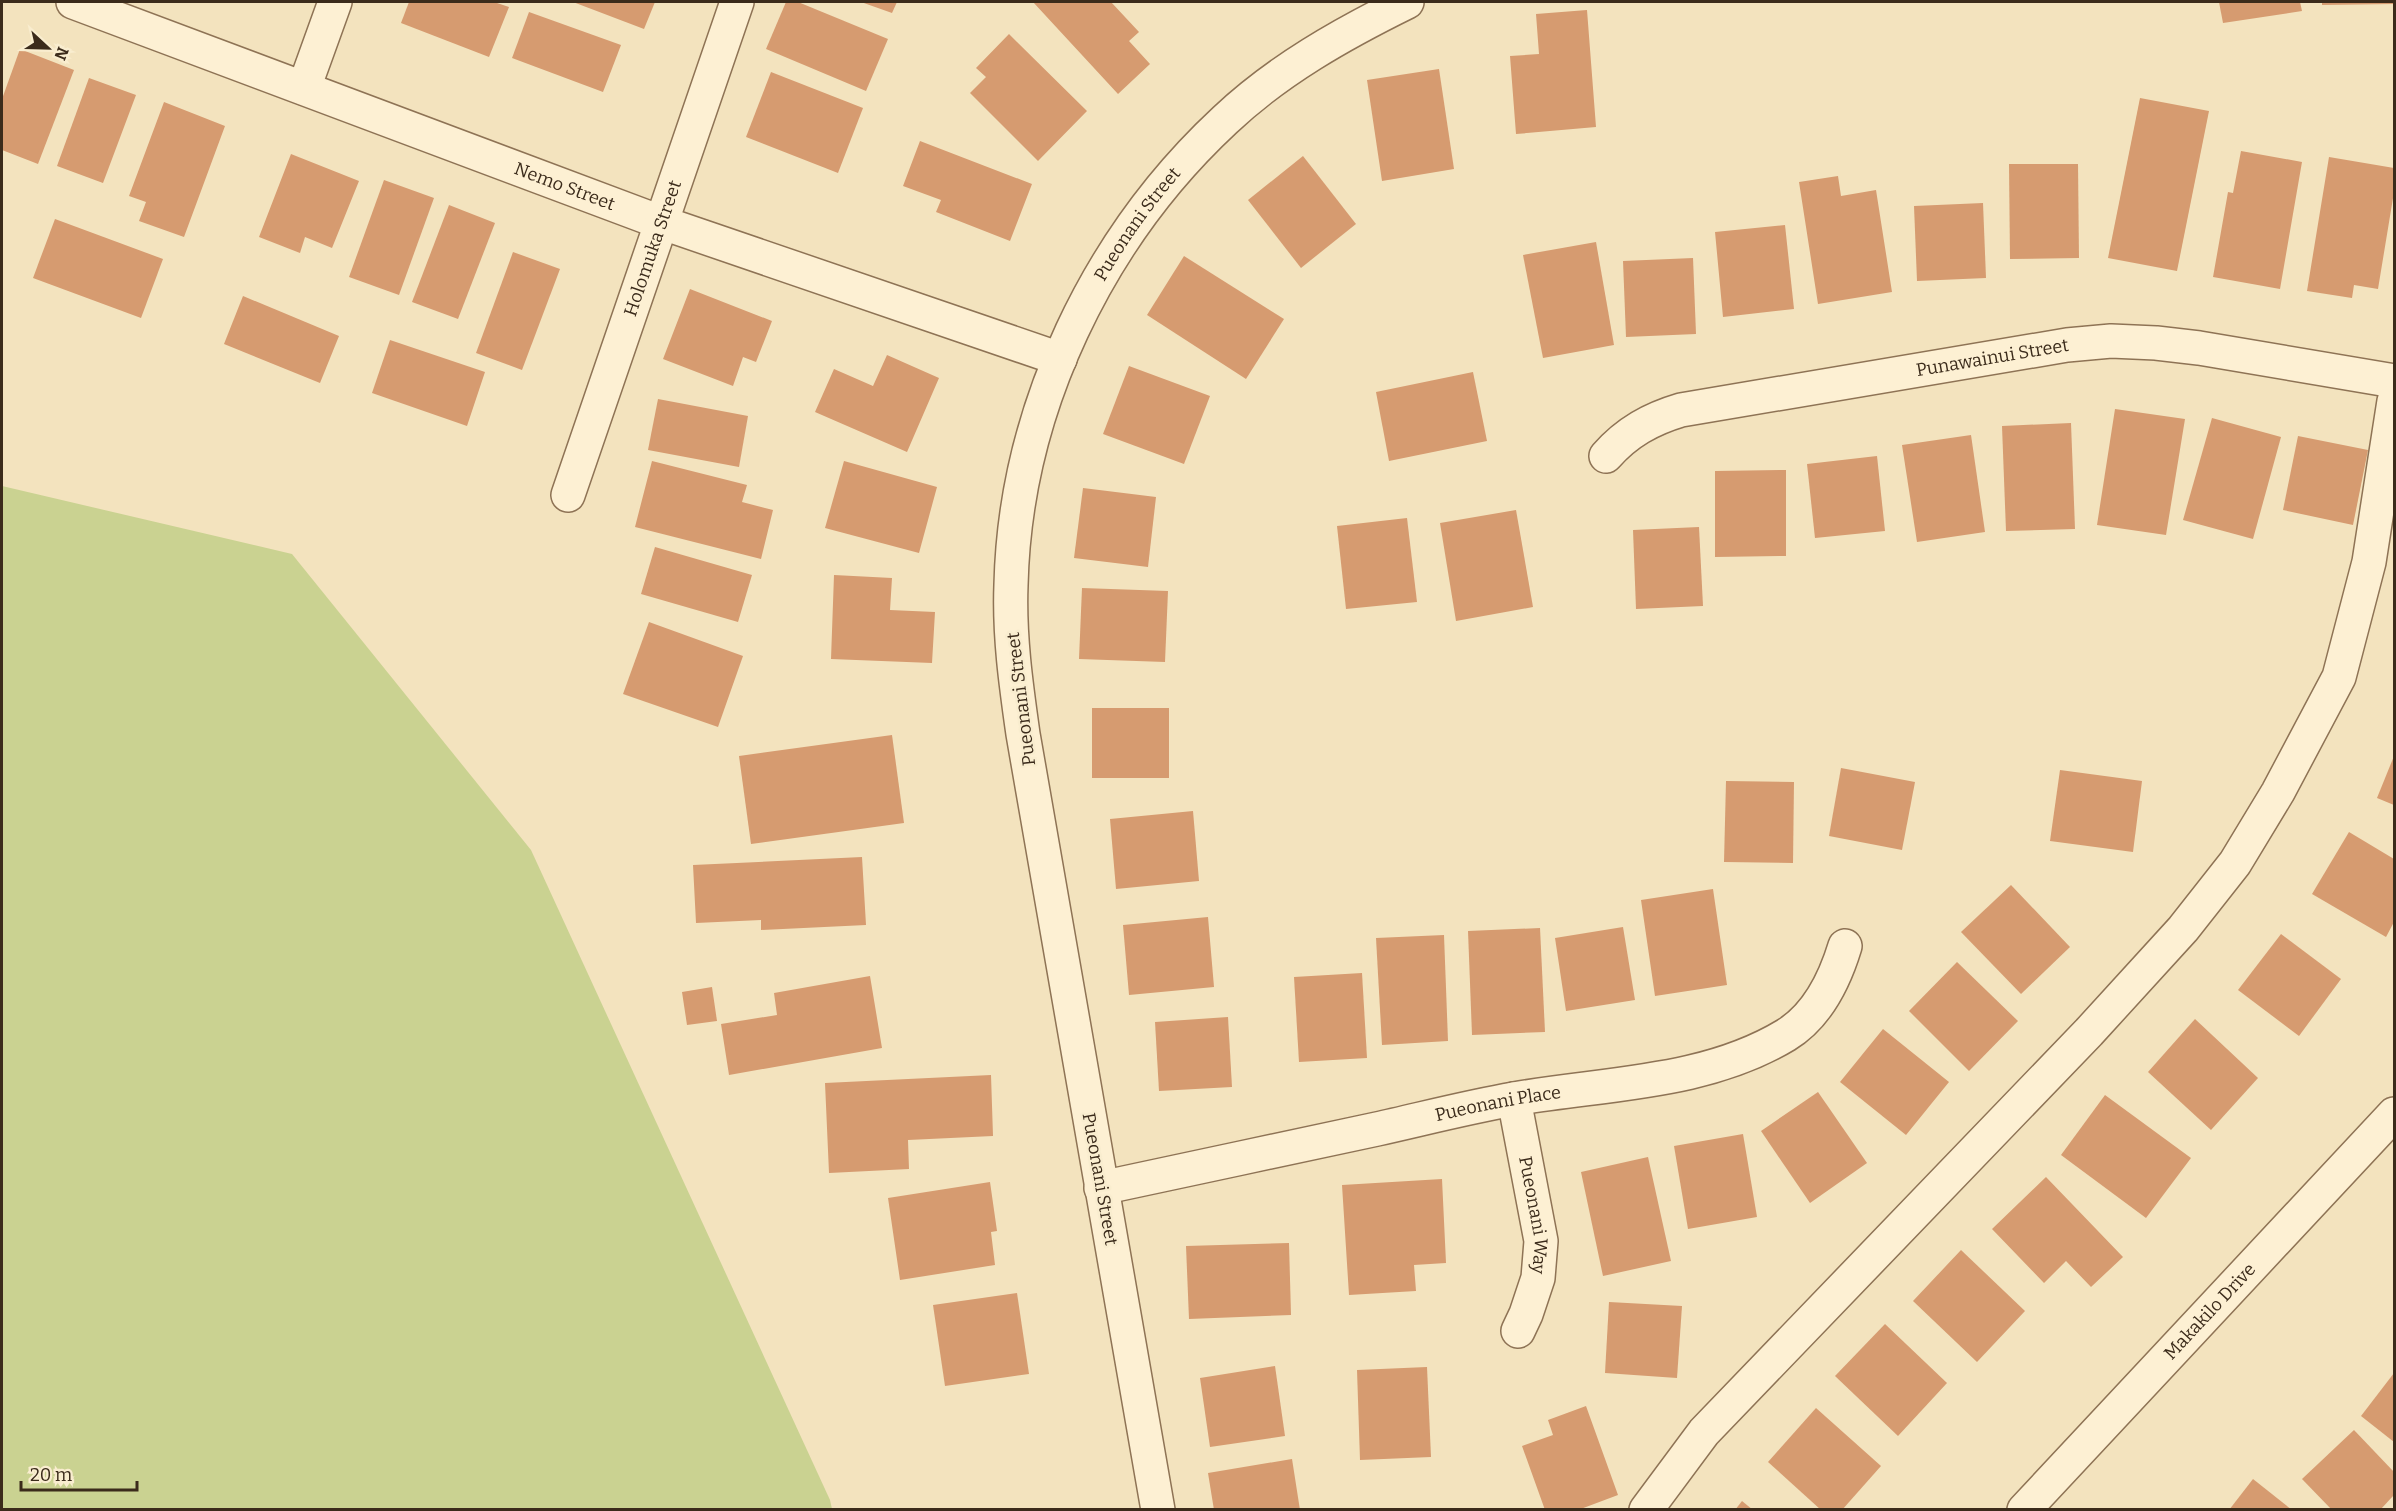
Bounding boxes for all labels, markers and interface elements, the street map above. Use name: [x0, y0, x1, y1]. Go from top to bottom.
north arrow: [18, 18, 78, 78]
text: N: [50, 44, 73, 63]
street label: Nemo Street: [511, 157, 618, 215]
street label: Pueonani Street: [1089, 162, 1185, 285]
street label: Holomuka Street: [619, 177, 686, 319]
street label: Punawainui Street: [1915, 334, 2071, 381]
street label: Pueonani Street: [1002, 631, 1040, 767]
street label: Pueonani Place: [1433, 1081, 1562, 1126]
street label: Pueonani Street: [1078, 1111, 1123, 1247]
street label: Pueonani Way: [1514, 1154, 1552, 1275]
street label: Makakilo Drive: [2159, 1258, 2260, 1364]
scale bar: [21, 1454, 136, 1492]
text: 20 m: [30, 1464, 72, 1486]

